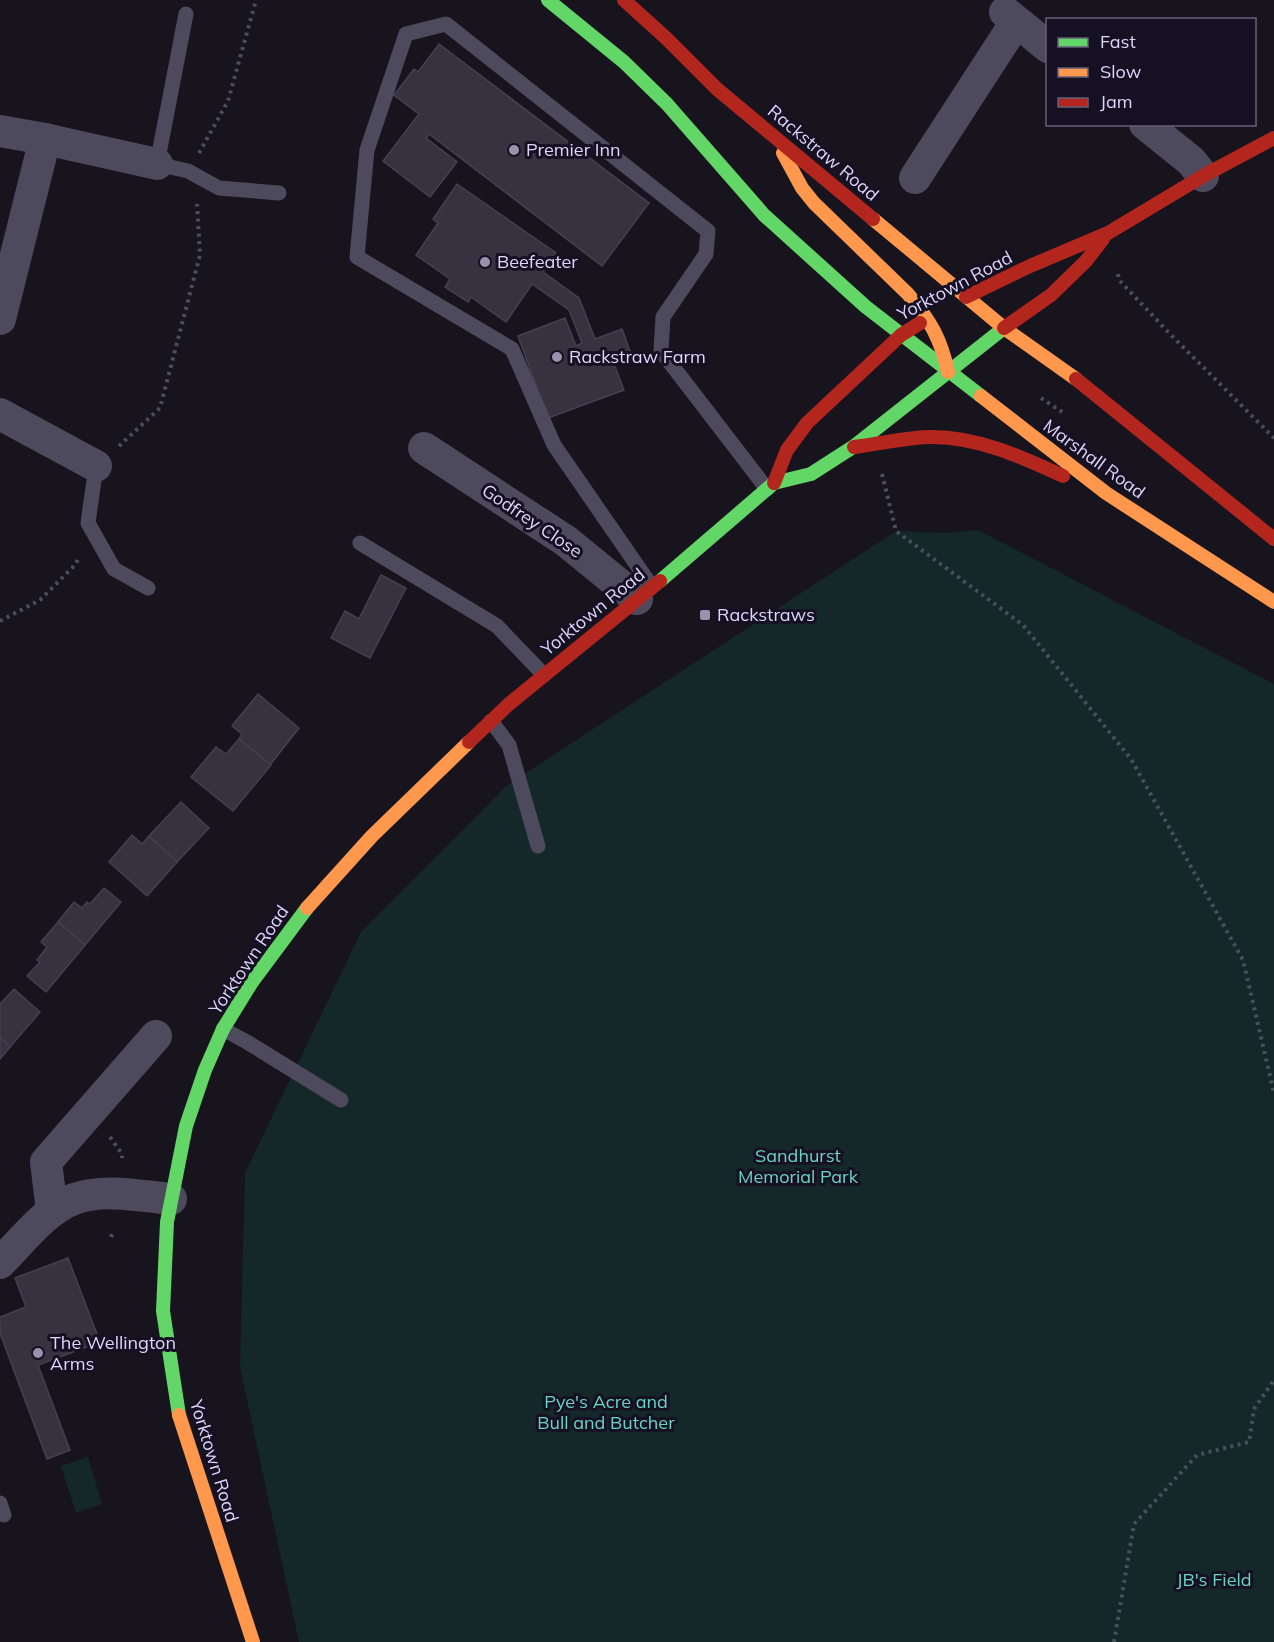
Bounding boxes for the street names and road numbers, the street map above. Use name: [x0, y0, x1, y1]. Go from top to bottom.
street label: Rackstraw Road: [763, 99, 884, 206]
street label: Yorktown Road: [893, 246, 1016, 326]
street label: Marshall Road: [1039, 414, 1150, 503]
street label: Godfrey Close: [478, 479, 587, 563]
street label: Yorktown Road: [535, 563, 649, 661]
street label: Yorktown Road: [203, 901, 294, 1020]
street label: Yorktown Road: [185, 1396, 244, 1525]

